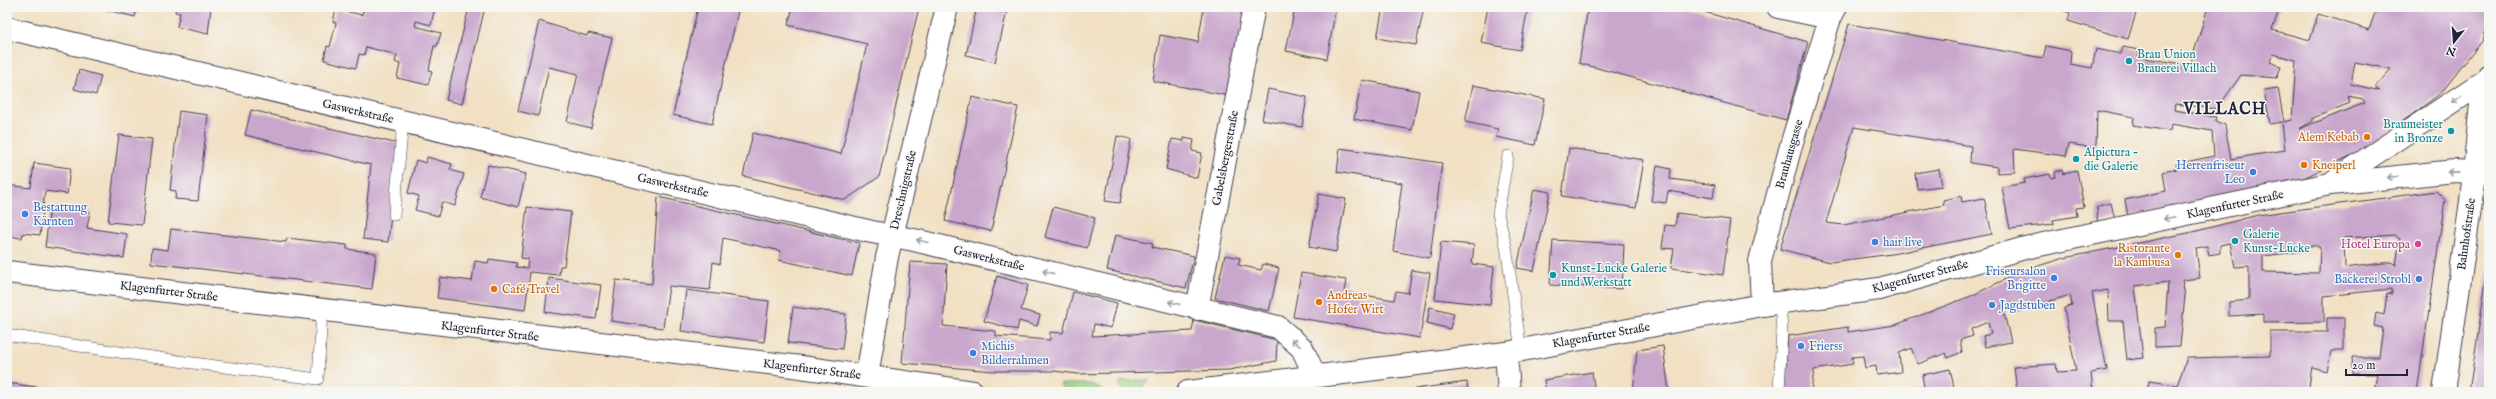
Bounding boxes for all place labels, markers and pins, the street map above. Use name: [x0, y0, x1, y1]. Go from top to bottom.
place label: Brau Union Brauerei Villach: [2137, 47, 2217, 76]
marker: Brau Union Brauerei Villach: [2124, 56, 2134, 66]
place label: Braumeister in Bronze: [2383, 117, 2444, 146]
marker: Braumeister in Bronze: [2446, 126, 2456, 136]
place label: Alem Kebab: [2297, 130, 2359, 145]
marker: Alem Kebab: [2362, 132, 2372, 142]
place label: Alpictura - die Galerie: [2083, 145, 2139, 174]
marker: Alpictura - die Galerie: [2071, 154, 2081, 164]
place label: Herrenfriseur Leo: [2176, 158, 2246, 187]
place label: Kneiperl: [2312, 158, 2356, 174]
marker: Kneiperl: [2299, 160, 2309, 170]
marker: Herrenfriseur Leo: [2248, 167, 2258, 177]
place label: Bestattung Kärnten: [33, 200, 88, 229]
marker: Bestattung Kärnten: [20, 209, 30, 219]
place label: Galerie Kunst-Lücke: [2243, 227, 2310, 256]
place label: hair live: [1883, 235, 1922, 250]
marker: Galerie Kunst-Lücke: [2230, 236, 2240, 246]
marker: hair live: [1870, 237, 1880, 247]
place label: Hotel Europa: [2341, 237, 2411, 253]
marker: Hotel Europa: [2413, 239, 2423, 249]
place label: Ristorante la Kambusa: [2114, 241, 2171, 270]
marker: Ristorante la Kambusa: [2173, 250, 2183, 260]
place label: Kunst-Lücke Galerie und Werkstatt: [1561, 261, 1668, 290]
place label: Friseursalon Brigitte: [1985, 264, 2047, 293]
marker: Kunst-Lücke Galerie und Werkstatt: [1548, 270, 1558, 280]
place label: Bäckerei Strobl: [2334, 272, 2412, 287]
marker: Friseursalon Brigitte: [2049, 273, 2059, 283]
marker: Bäckerei Strobl: [2414, 274, 2424, 284]
place label: Café Travel: [502, 282, 560, 297]
marker: Café Travel: [489, 284, 499, 294]
place label: Andreas Hofer Wirt: [1326, 288, 1384, 317]
marker: Andreas Hofer Wirt: [1314, 297, 1324, 307]
place label: Jagdstuben: [1998, 298, 2056, 314]
marker: Jagdstuben: [1987, 300, 1997, 310]
place label: Michis Bilderrahmen: [981, 339, 1049, 368]
place label: Frierss: [1809, 339, 1842, 354]
marker: Frierss: [1796, 341, 1806, 351]
marker: Michis Bilderrahmen: [968, 348, 978, 358]

